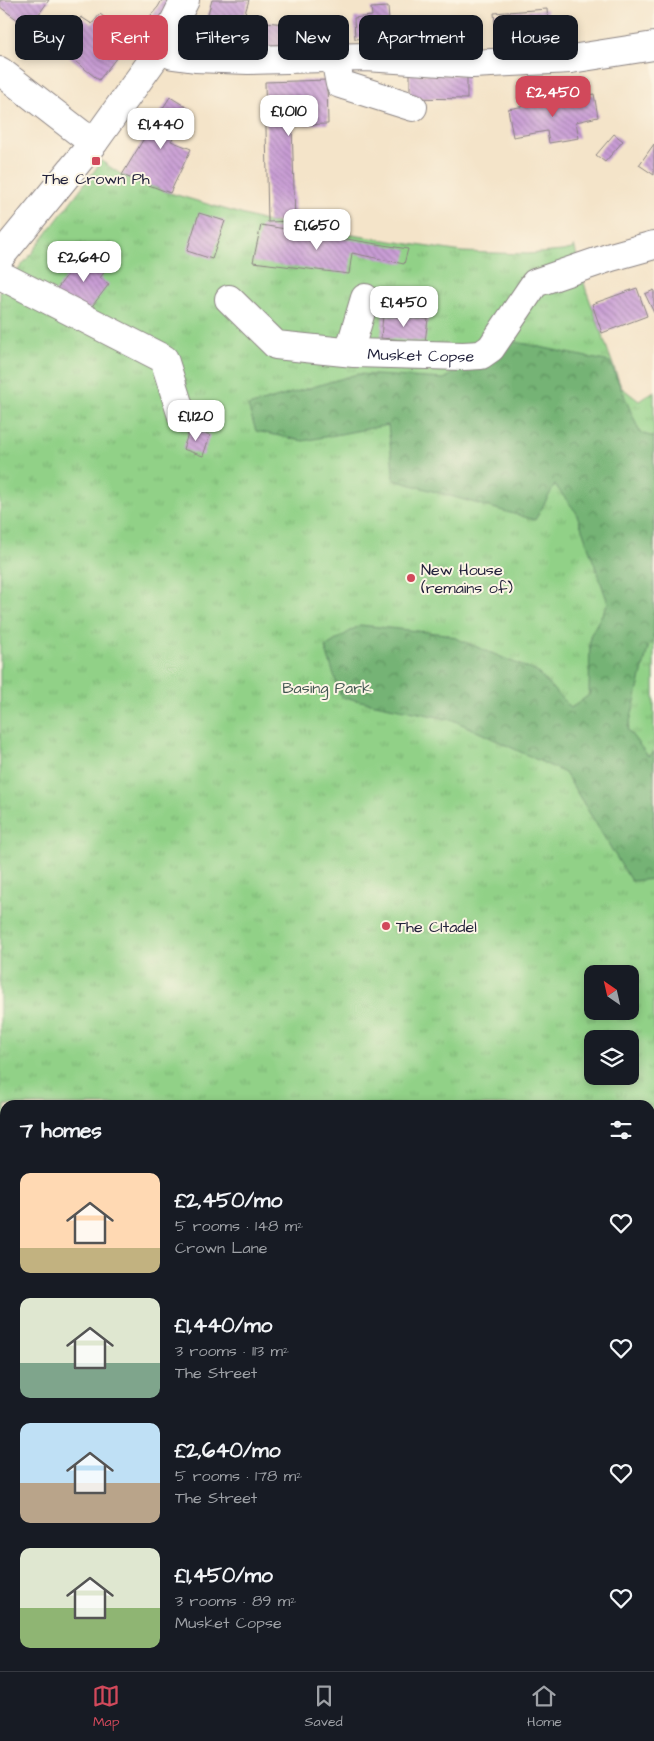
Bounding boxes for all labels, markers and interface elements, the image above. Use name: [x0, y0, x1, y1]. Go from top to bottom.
chip: Buy: [15, 15, 83, 60]
chip: Rent: [93, 15, 168, 60]
chip: Filters: [178, 15, 268, 60]
chip: New: [278, 15, 349, 60]
chip: Apartment: [359, 15, 483, 60]
chip: House: [493, 15, 578, 60]
pin: £2,450: [512, 76, 594, 118]
text: £2,450: [527, 81, 579, 103]
pin: £1,010: [248, 94, 330, 137]
text: £1,010: [271, 100, 307, 122]
pin: £1,440: [120, 108, 202, 150]
text: £1,440: [138, 113, 184, 135]
marker: The Crown Ph: [90, 155, 102, 167]
place label: The Crown Ph: [42, 168, 150, 190]
pin: £1,650: [276, 208, 358, 251]
text: £1,650: [295, 214, 339, 236]
pin: £2,640: [43, 240, 125, 283]
text: £2,640: [58, 246, 110, 268]
pin: £1,450: [363, 286, 445, 328]
text: £1,450: [381, 291, 427, 313]
street label: Musket Copse: [367, 343, 475, 368]
pin: £1,120: [155, 400, 237, 442]
text: £1,120: [179, 405, 213, 427]
place label: New House (remains of): [421, 559, 513, 599]
marker: New House (remains of): [405, 572, 417, 584]
park label: Basing Park: [282, 677, 372, 700]
place label: The CItadel: [396, 916, 477, 938]
marker: The CItadel: [380, 920, 392, 932]
north arrow: [584, 965, 639, 1020]
map controls: [584, 965, 639, 1085]
button: layers: [584, 1030, 639, 1085]
text: 7 homes: [20, 1116, 102, 1145]
icon: filters: [607, 1116, 635, 1144]
text: £2,450/mo: [175, 1186, 282, 1215]
icon: home: [60, 1193, 120, 1253]
icon: heart: [607, 1209, 635, 1237]
text: 5 rooms · 148 m²: [175, 1215, 303, 1237]
text: Crown Lane: [175, 1237, 267, 1259]
text: £1,440/mo: [175, 1311, 272, 1340]
icon: home: [60, 1318, 120, 1378]
icon: heart: [607, 1334, 635, 1362]
text: 3 rooms · 113 m²: [175, 1340, 289, 1362]
text: The Street: [175, 1362, 257, 1384]
text: £2,640/mo: [175, 1436, 281, 1465]
icon: home: [60, 1443, 120, 1503]
icon: heart: [607, 1459, 635, 1487]
text: 5 rooms · 178 m²: [175, 1465, 302, 1487]
text: The Street: [175, 1487, 257, 1509]
text: £1,450/mo: [175, 1561, 273, 1590]
icon: home: [60, 1568, 120, 1628]
icon: heart: [607, 1584, 635, 1612]
text: 3 rooms · 89 m²: [175, 1590, 296, 1612]
text: Musket Copse: [175, 1612, 282, 1634]
tab: Map: [92, 1682, 120, 1732]
tab: Saved: [305, 1682, 343, 1732]
tab: Home: [527, 1682, 562, 1732]

